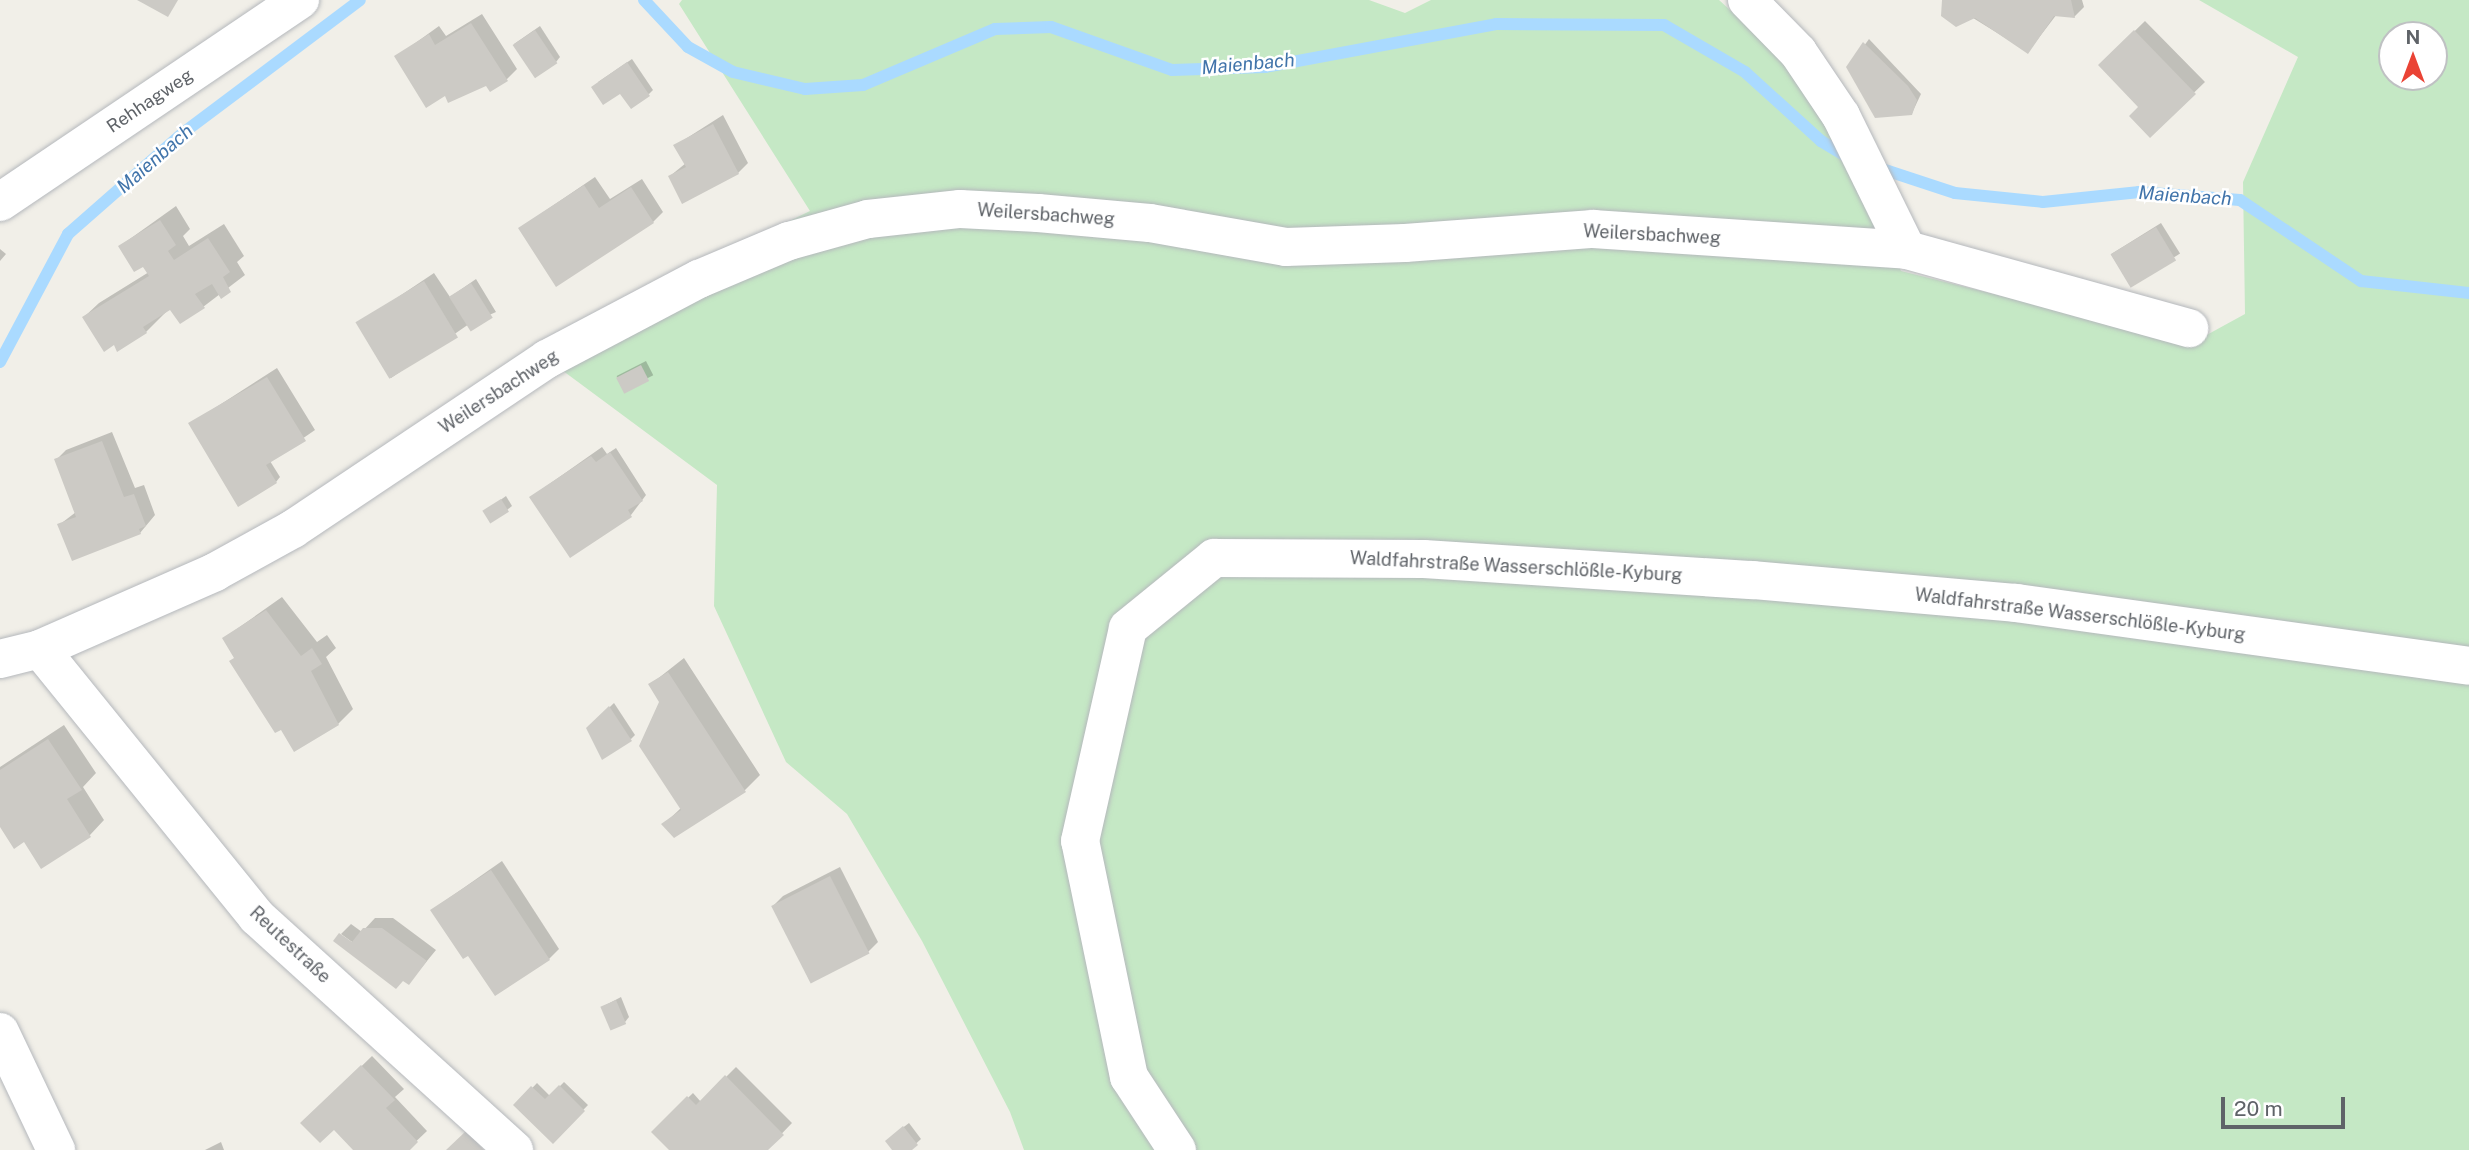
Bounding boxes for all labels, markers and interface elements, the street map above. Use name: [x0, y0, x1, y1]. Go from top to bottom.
north arrow: [2378, 21, 2448, 91]
text: N: [2406, 26, 2420, 48]
water label: Maienbach: [1200, 49, 1296, 79]
street label: Rehhagweg: [103, 64, 197, 138]
water label: Maienbach: [112, 120, 198, 198]
water label: Maienbach: [2138, 181, 2232, 211]
street label: Weilersbachweg: [976, 199, 1116, 231]
street label: Weilersbachweg: [1583, 221, 1721, 249]
street label: Weilersbachweg: [435, 345, 563, 439]
street label: Waldfahrstraße Wasserschlößle-Kyburg: [1349, 547, 1683, 587]
street label: Waldfahrstraße Wasserschlößle-Kyburg: [1913, 584, 2247, 646]
street label: Reutestraße: [245, 902, 335, 988]
scale bar: [2224, 1084, 2348, 1128]
text: 20 m: [2234, 1096, 2283, 1121]

